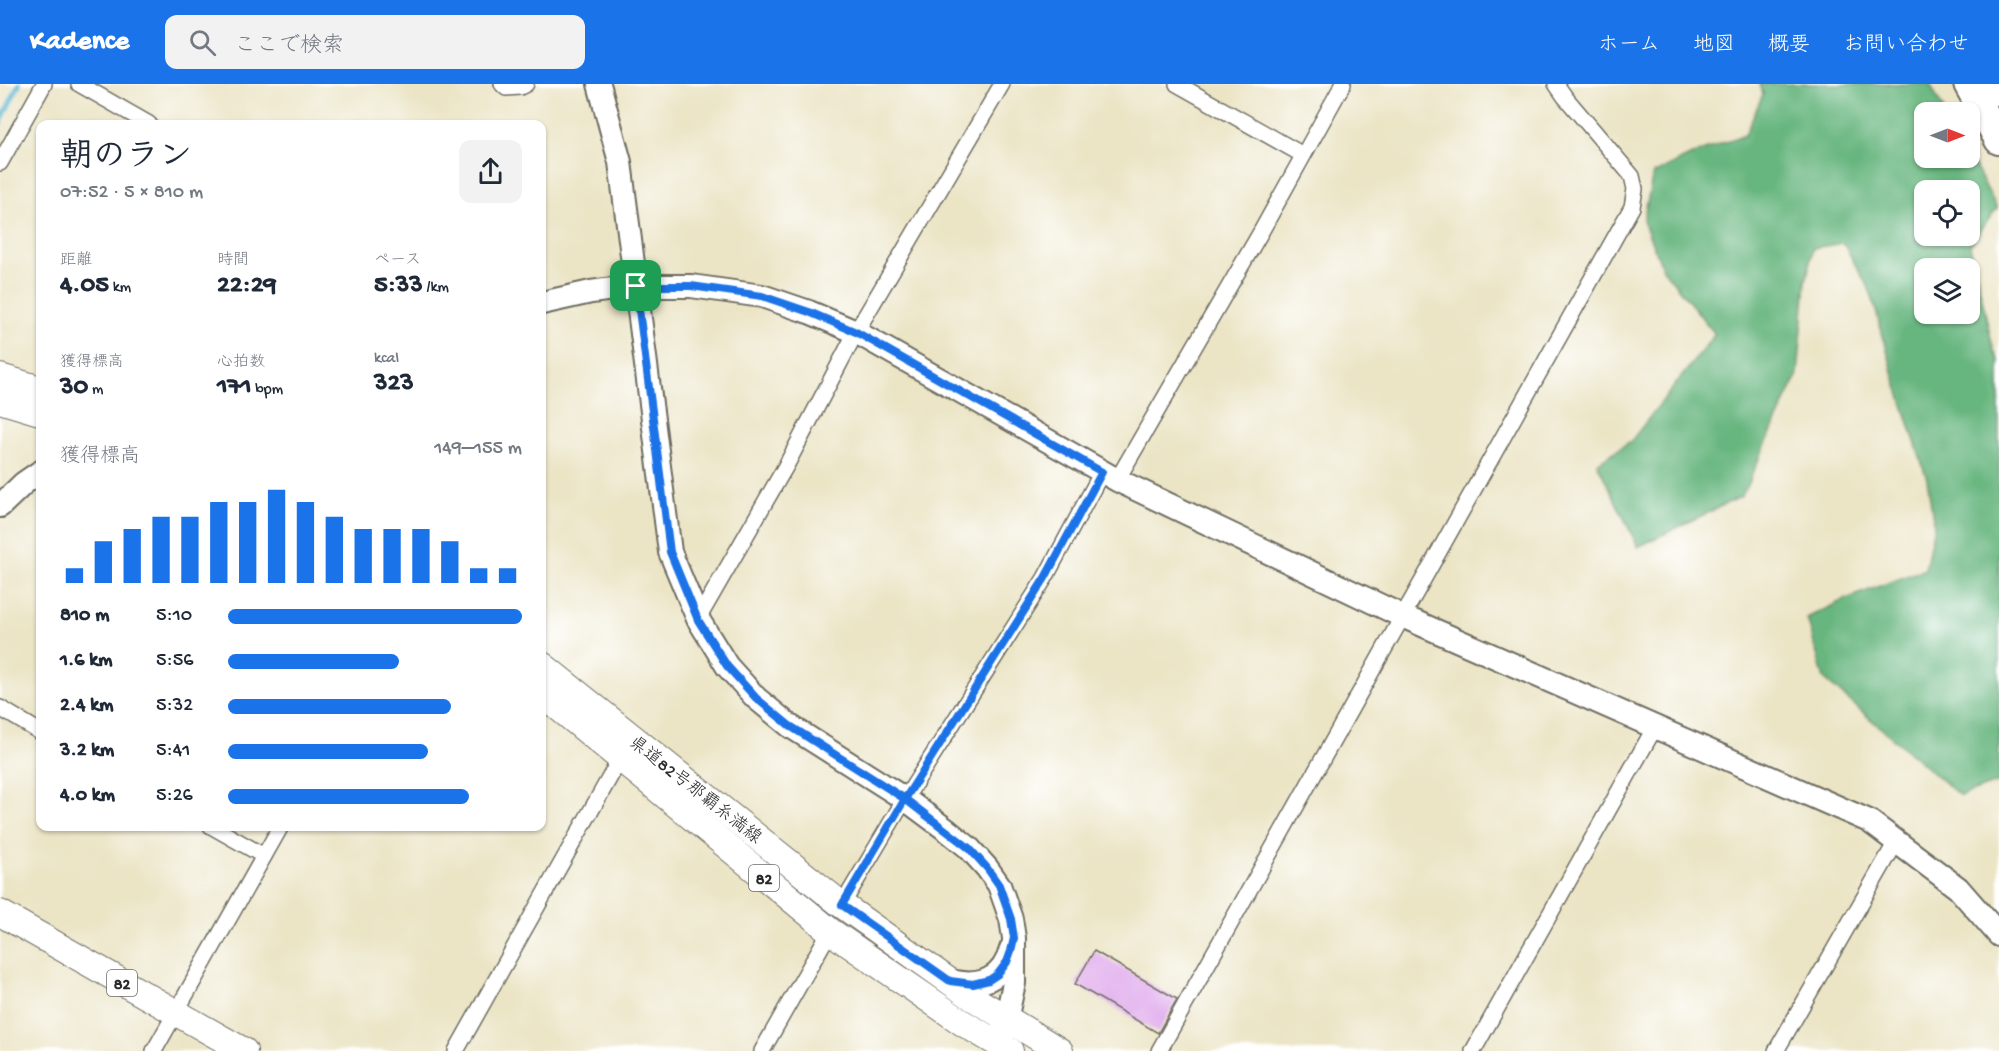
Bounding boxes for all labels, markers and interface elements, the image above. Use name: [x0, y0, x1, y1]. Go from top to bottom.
search box: [165, 15, 585, 69]
text: Kadence: [30, 26, 129, 59]
icon: search: [186, 26, 219, 59]
text: ここで検索: [234, 34, 344, 60]
text: ホーム: [1598, 34, 1660, 59]
text: 地図: [1693, 34, 1735, 59]
text: 概要: [1768, 34, 1810, 59]
text: お問い合わせ: [1843, 34, 1969, 59]
north arrow: [1914, 102, 1980, 168]
map controls: [1914, 102, 1980, 324]
text: 朝のラン: [60, 140, 192, 178]
button: share: [459, 140, 522, 203]
button: locate: [1914, 180, 1980, 246]
text: 07:52 · 5 × 810 m: [60, 182, 203, 205]
text: 距離: [60, 252, 92, 271]
text: 時間: [217, 252, 249, 271]
text: ペース: [374, 252, 421, 271]
button: layers: [1914, 258, 1980, 324]
pin: [610, 260, 661, 311]
icon: arrive: [619, 269, 652, 302]
text: 4.05: [60, 271, 109, 302]
text: 22:29: [217, 271, 276, 302]
text: 5:33: [374, 271, 423, 302]
text: km: [109, 279, 131, 298]
text: /km: [423, 279, 449, 298]
text: kcal: [374, 350, 399, 369]
text: 獲得標高: [60, 354, 124, 373]
text: 心拍数: [217, 354, 265, 373]
text: 323: [374, 369, 414, 400]
text: 30: [60, 373, 88, 404]
text: 171: [217, 373, 252, 404]
text: m: [88, 381, 103, 400]
text: bpm: [252, 381, 283, 400]
text: 149–155 m: [434, 438, 522, 461]
text: 獲得標高: [60, 446, 140, 469]
text: 810 m: [60, 605, 109, 628]
text: 5:10: [156, 605, 192, 628]
text: 1.6 km: [60, 650, 112, 673]
text: 5:56: [156, 650, 193, 673]
text: 2.4 km: [60, 695, 113, 718]
text: 5:32: [156, 695, 193, 718]
street label: 県道82号那覇糸満線: [624, 732, 766, 849]
text: 3.2 km: [60, 740, 114, 763]
text: 5:41: [156, 740, 190, 763]
text: 4.0 km: [60, 785, 115, 808]
text: 5:26: [156, 785, 193, 808]
road number: 82: [749, 865, 779, 891]
road number: 82: [107, 970, 137, 996]

